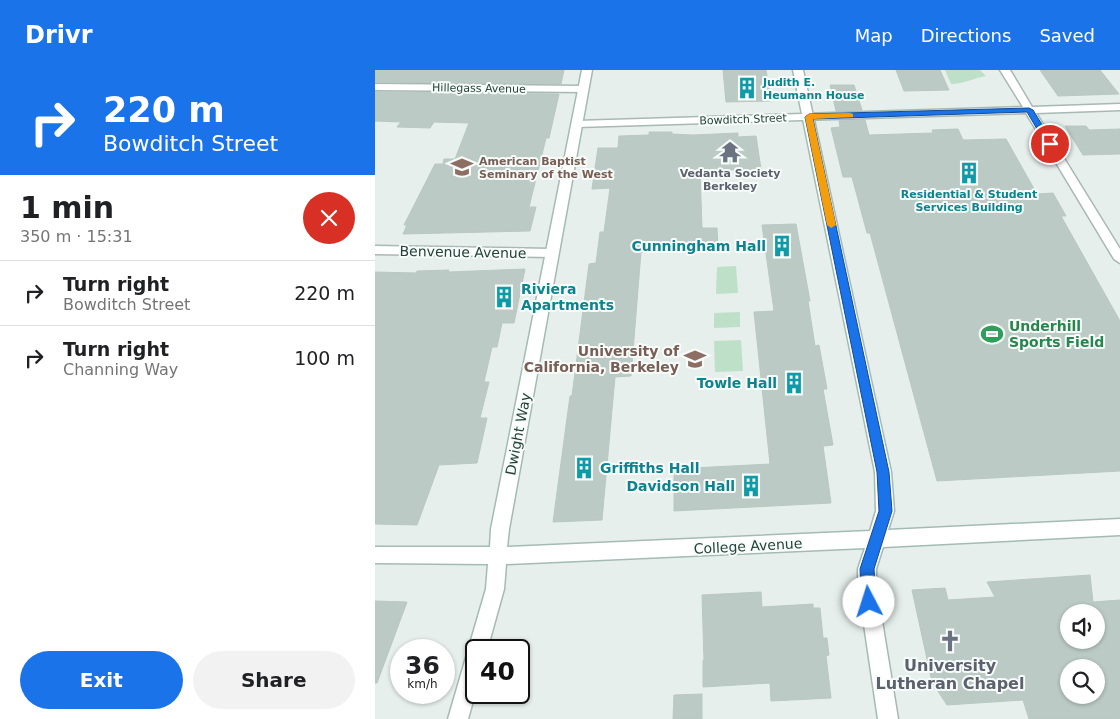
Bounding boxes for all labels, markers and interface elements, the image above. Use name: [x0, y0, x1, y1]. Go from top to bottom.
text: Drivr: [25, 21, 92, 49]
text: Map: [855, 25, 893, 46]
text: Directions: [921, 25, 1011, 46]
text: Saved: [1039, 25, 1095, 46]
building icon: Judith E. Heumann House: [734, 75, 760, 101]
place label: Judith E. Heumann House: [762, 76, 864, 102]
street label: Hillegass Avenue: [432, 81, 526, 96]
icon: right: [20, 90, 85, 155]
text: 220 m: [103, 90, 225, 130]
street label: Bowditch Street: [699, 111, 788, 128]
pin: [1029, 123, 1071, 165]
icon: arrive: [1036, 130, 1064, 158]
text: Bowditch Street: [103, 131, 278, 156]
temple icon: Vedanta Society Berkeley: [717, 139, 743, 165]
school or university icon: American Baptist Seminary of the West: [449, 154, 475, 180]
place label: American Baptist Seminary of the West: [479, 155, 613, 181]
building icon: Residential & Student Services Building: [956, 160, 982, 186]
place label: Vedanta Society Berkeley: [680, 167, 780, 193]
place label: Residential & Student Services Building: [901, 188, 1037, 214]
text: 1 min: [20, 190, 114, 225]
button: close: [303, 192, 355, 244]
text: 350 m · 15:31: [20, 227, 133, 246]
building icon: Cunningham Hall: [769, 233, 795, 259]
place label: Cunningham Hall: [631, 238, 766, 254]
street label: Benvenue Avenue: [399, 243, 527, 261]
text: Turn right: [63, 273, 169, 295]
icon: right: [20, 279, 48, 307]
place label: Riviera Apartments: [521, 281, 614, 313]
text: 220 m: [294, 282, 355, 304]
building icon: Riviera Apartments: [491, 284, 517, 310]
text: Bowditch Street: [63, 295, 190, 314]
place label: Underhill Sports Field: [1009, 318, 1104, 350]
sports icon: Underhill Sports Field: [979, 321, 1005, 347]
text: Turn right: [63, 338, 169, 360]
place label: University of California, Berkeley: [524, 343, 680, 375]
icon: right: [20, 344, 48, 372]
school or university icon: University of California, Berkeley: [682, 346, 708, 372]
text: 100 m: [294, 347, 355, 369]
text: Channing Way: [63, 360, 178, 379]
building icon: Towle Hall: [781, 370, 807, 396]
place label: Towle Hall: [697, 375, 777, 391]
street label: Dwight Way: [502, 391, 534, 477]
building icon: Griffiths Hall: [571, 455, 597, 481]
place label: Griffiths Hall: [600, 460, 699, 476]
building icon: Davidson Hall: [738, 473, 764, 499]
place label: Davidson Hall: [626, 478, 735, 494]
street label: College Avenue: [693, 535, 803, 557]
position arrow: [842, 575, 894, 627]
map controls: [1060, 604, 1105, 704]
button: sound: [1060, 604, 1105, 649]
church icon: University Lutheran Chapel: [937, 628, 963, 654]
speed limit sign: 40: [465, 639, 530, 704]
button: Exit: [20, 651, 183, 709]
button: Share: [193, 651, 355, 709]
text: 36: [405, 651, 440, 680]
place label: University Lutheran Chapel: [876, 656, 1024, 693]
button: search: [1060, 659, 1105, 704]
text: km/h: [407, 677, 438, 691]

